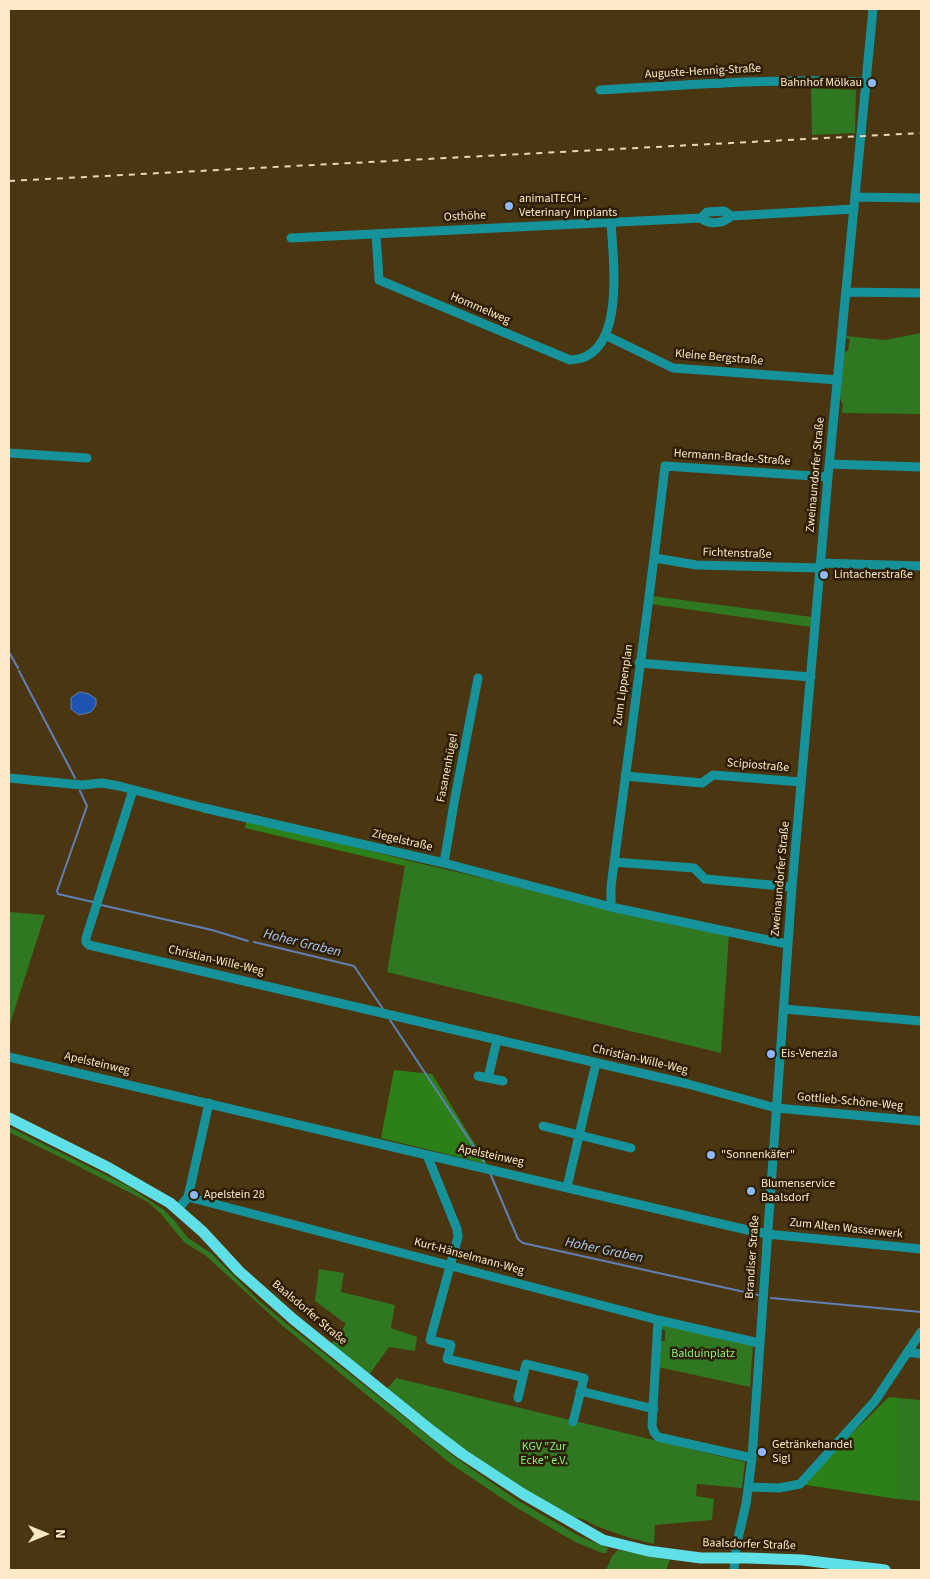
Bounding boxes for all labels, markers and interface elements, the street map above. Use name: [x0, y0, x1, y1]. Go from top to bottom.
street label: Auguste-Hennig-Straße: [644, 62, 762, 82]
place label: Bahnhof Mölkau: [780, 76, 862, 90]
marker: Bahnhof Mölkau: [866, 77, 878, 89]
place label: animalTECH - Veterinary Implants: [519, 192, 617, 220]
marker: animalTECH - Veterinary Implants: [503, 200, 515, 212]
street label: Osthöhe: [443, 209, 487, 225]
street label: Hommelweg: [448, 290, 512, 328]
street label: Kleine Bergstraße: [674, 347, 764, 369]
street label: Zweinaundorfer Straße: [804, 417, 828, 533]
street label: Hermann-Brade-Straße: [673, 447, 791, 469]
street label: Fichtenstraße: [702, 546, 772, 562]
place label: Lintacherstraße: [834, 568, 913, 582]
marker: Lintacherstraße: [818, 569, 830, 581]
street label: Zum Lippenplan: [611, 643, 637, 727]
street label: Fasanenhügel: [434, 732, 462, 804]
street label: Scipiostraße: [726, 756, 790, 776]
street label: Zweinaundorfer Straße: [769, 821, 793, 937]
street label: Ziegelstraße: [370, 827, 434, 855]
water label: Hoher Graben: [261, 926, 343, 962]
street label: Christian-Wille-Weg: [167, 943, 265, 979]
street label: Christian-Wille-Weg: [591, 1042, 689, 1078]
place label: Eis-Venezia: [781, 1047, 838, 1061]
marker: Eis-Venezia: [765, 1048, 777, 1060]
street label: Apelsteinweg: [63, 1049, 131, 1079]
street label: Gottlieb-Schöne-Weg: [796, 1090, 904, 1114]
street label: Apelsteinweg: [457, 1142, 525, 1170]
place label: "Sonnenkäfer": [721, 1148, 795, 1162]
marker: "Sonnenkäfer": [705, 1149, 717, 1161]
place label: Blumenservice Baalsdorf: [761, 1177, 835, 1205]
marker: Blumenservice Baalsdorf: [745, 1185, 757, 1197]
place label: Apelstein 28: [204, 1188, 265, 1202]
marker: Apelstein 28: [188, 1189, 200, 1201]
street label: Brandiser Straße: [743, 1215, 763, 1299]
street label: Zum Alten Wasserwerk: [789, 1216, 903, 1242]
street label: Kurt-Hänselmann-Weg: [412, 1235, 526, 1279]
water label: Hoher Graben: [563, 1235, 645, 1267]
street label: Baalsdorfer Straße: [269, 1277, 349, 1349]
park label: Balduinplatz: [671, 1347, 735, 1361]
place label: Getränkehandel Sigl: [772, 1438, 852, 1466]
park label: KGV "Zur Ecke" e.V.: [520, 1440, 568, 1468]
marker: Getränkehandel Sigl: [756, 1446, 768, 1458]
north arrow: [20, 1509, 70, 1559]
text: N: [50, 1529, 70, 1539]
street label: Baalsdorfer Straße: [702, 1536, 796, 1554]

